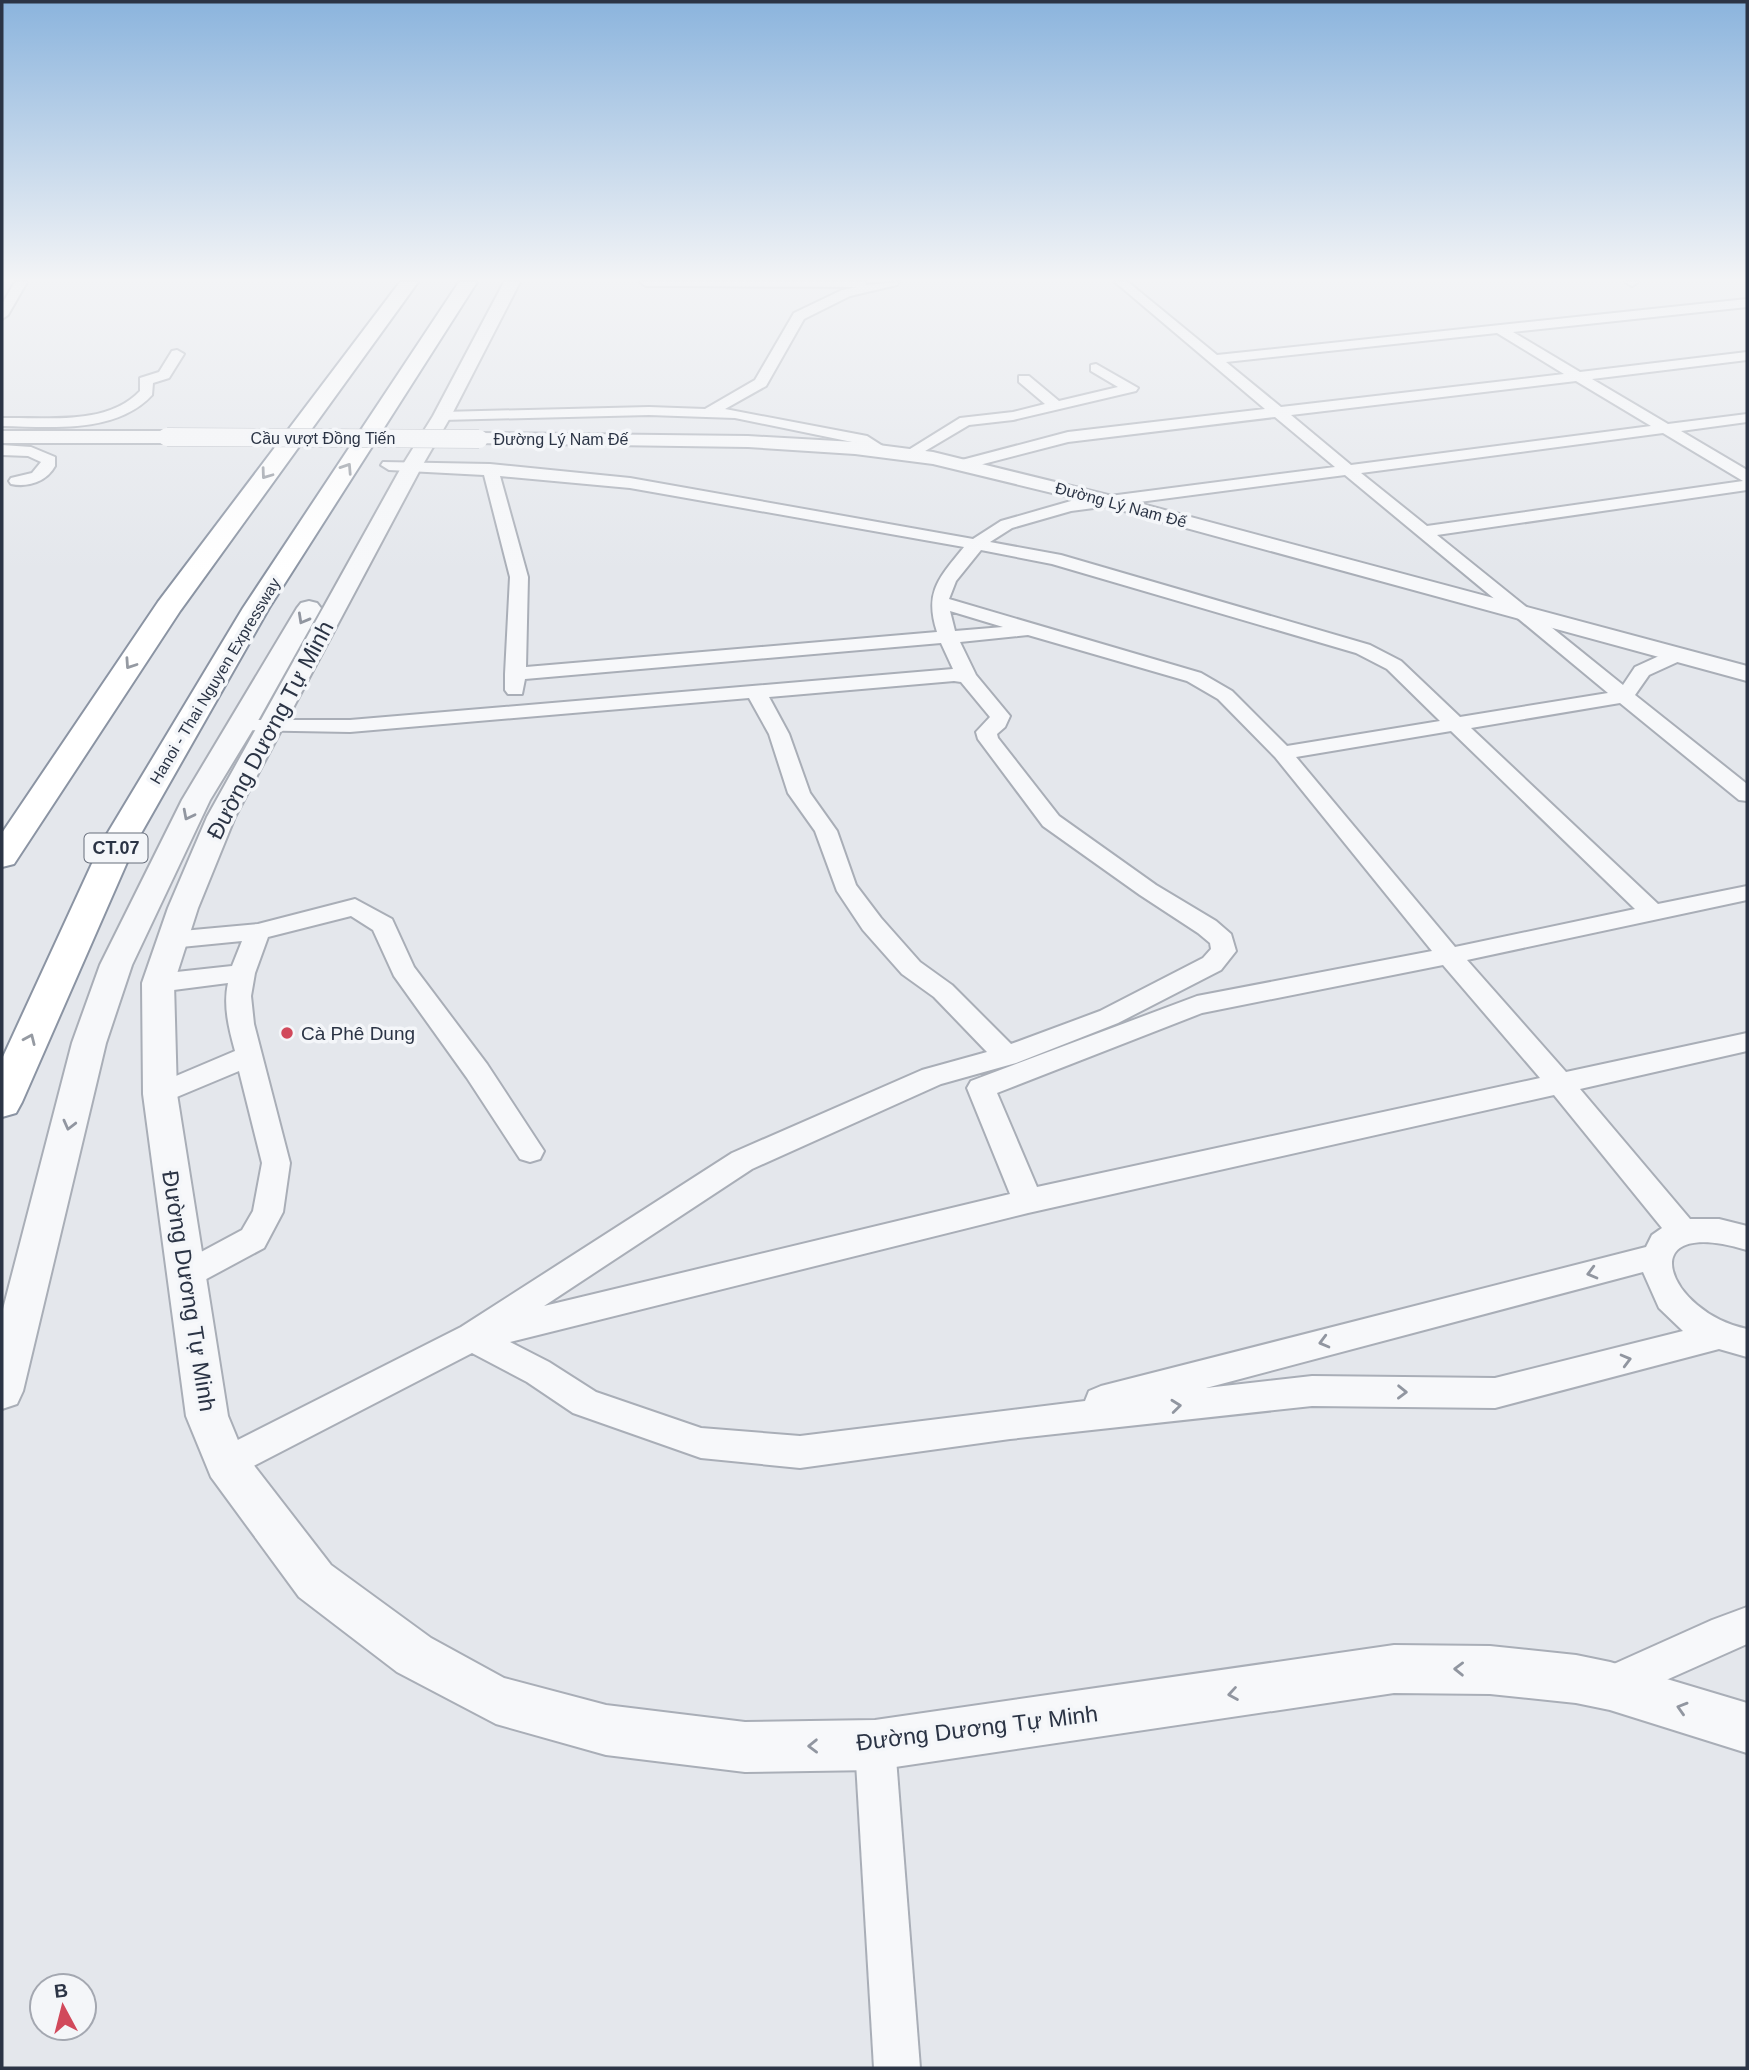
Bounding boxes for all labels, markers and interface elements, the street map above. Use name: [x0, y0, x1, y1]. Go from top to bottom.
street label: Cầu vượt Đồng Tiến: [251, 430, 395, 447]
street label: Đường Lý Nam Đế: [493, 431, 629, 448]
one-way arrow: [339, 463, 351, 476]
one-way arrow: [262, 467, 275, 479]
street label: Đường Lý Nam Đế: [1054, 479, 1189, 531]
street label: Hanoi - Thai Nguyen Expressway: [147, 575, 283, 787]
one-way arrow: [298, 611, 311, 624]
street label: Đường Dương Tự Minh: [201, 616, 339, 844]
one-way arrow: [126, 656, 138, 669]
one-way arrow: [183, 808, 197, 820]
road number: CT.07: [85, 834, 148, 862]
place label: Cà Phê Dung: [301, 1023, 415, 1044]
marker: Cà Phê Dung: [279, 1025, 295, 1041]
one-way arrow: [22, 1034, 36, 1047]
one-way arrow: [63, 1118, 77, 1130]
street label: Đường Dương Tự Minh: [157, 1169, 221, 1413]
one-way arrow: [1586, 1265, 1598, 1279]
one-way arrow: [1318, 1334, 1330, 1349]
one-way arrow: [1619, 1353, 1631, 1368]
one-way arrow: [1398, 1384, 1408, 1400]
one-way arrow: [1171, 1399, 1182, 1414]
one-way arrow: [1453, 1662, 1464, 1677]
one-way arrow: [1227, 1686, 1239, 1701]
street label: Đường Dương Tự Minh: [855, 1700, 1099, 1756]
one-way arrow: [1676, 1701, 1688, 1716]
one-way arrow: [808, 1738, 819, 1753]
north arrow: [28, 1972, 98, 2042]
text: B: [53, 1979, 69, 2002]

